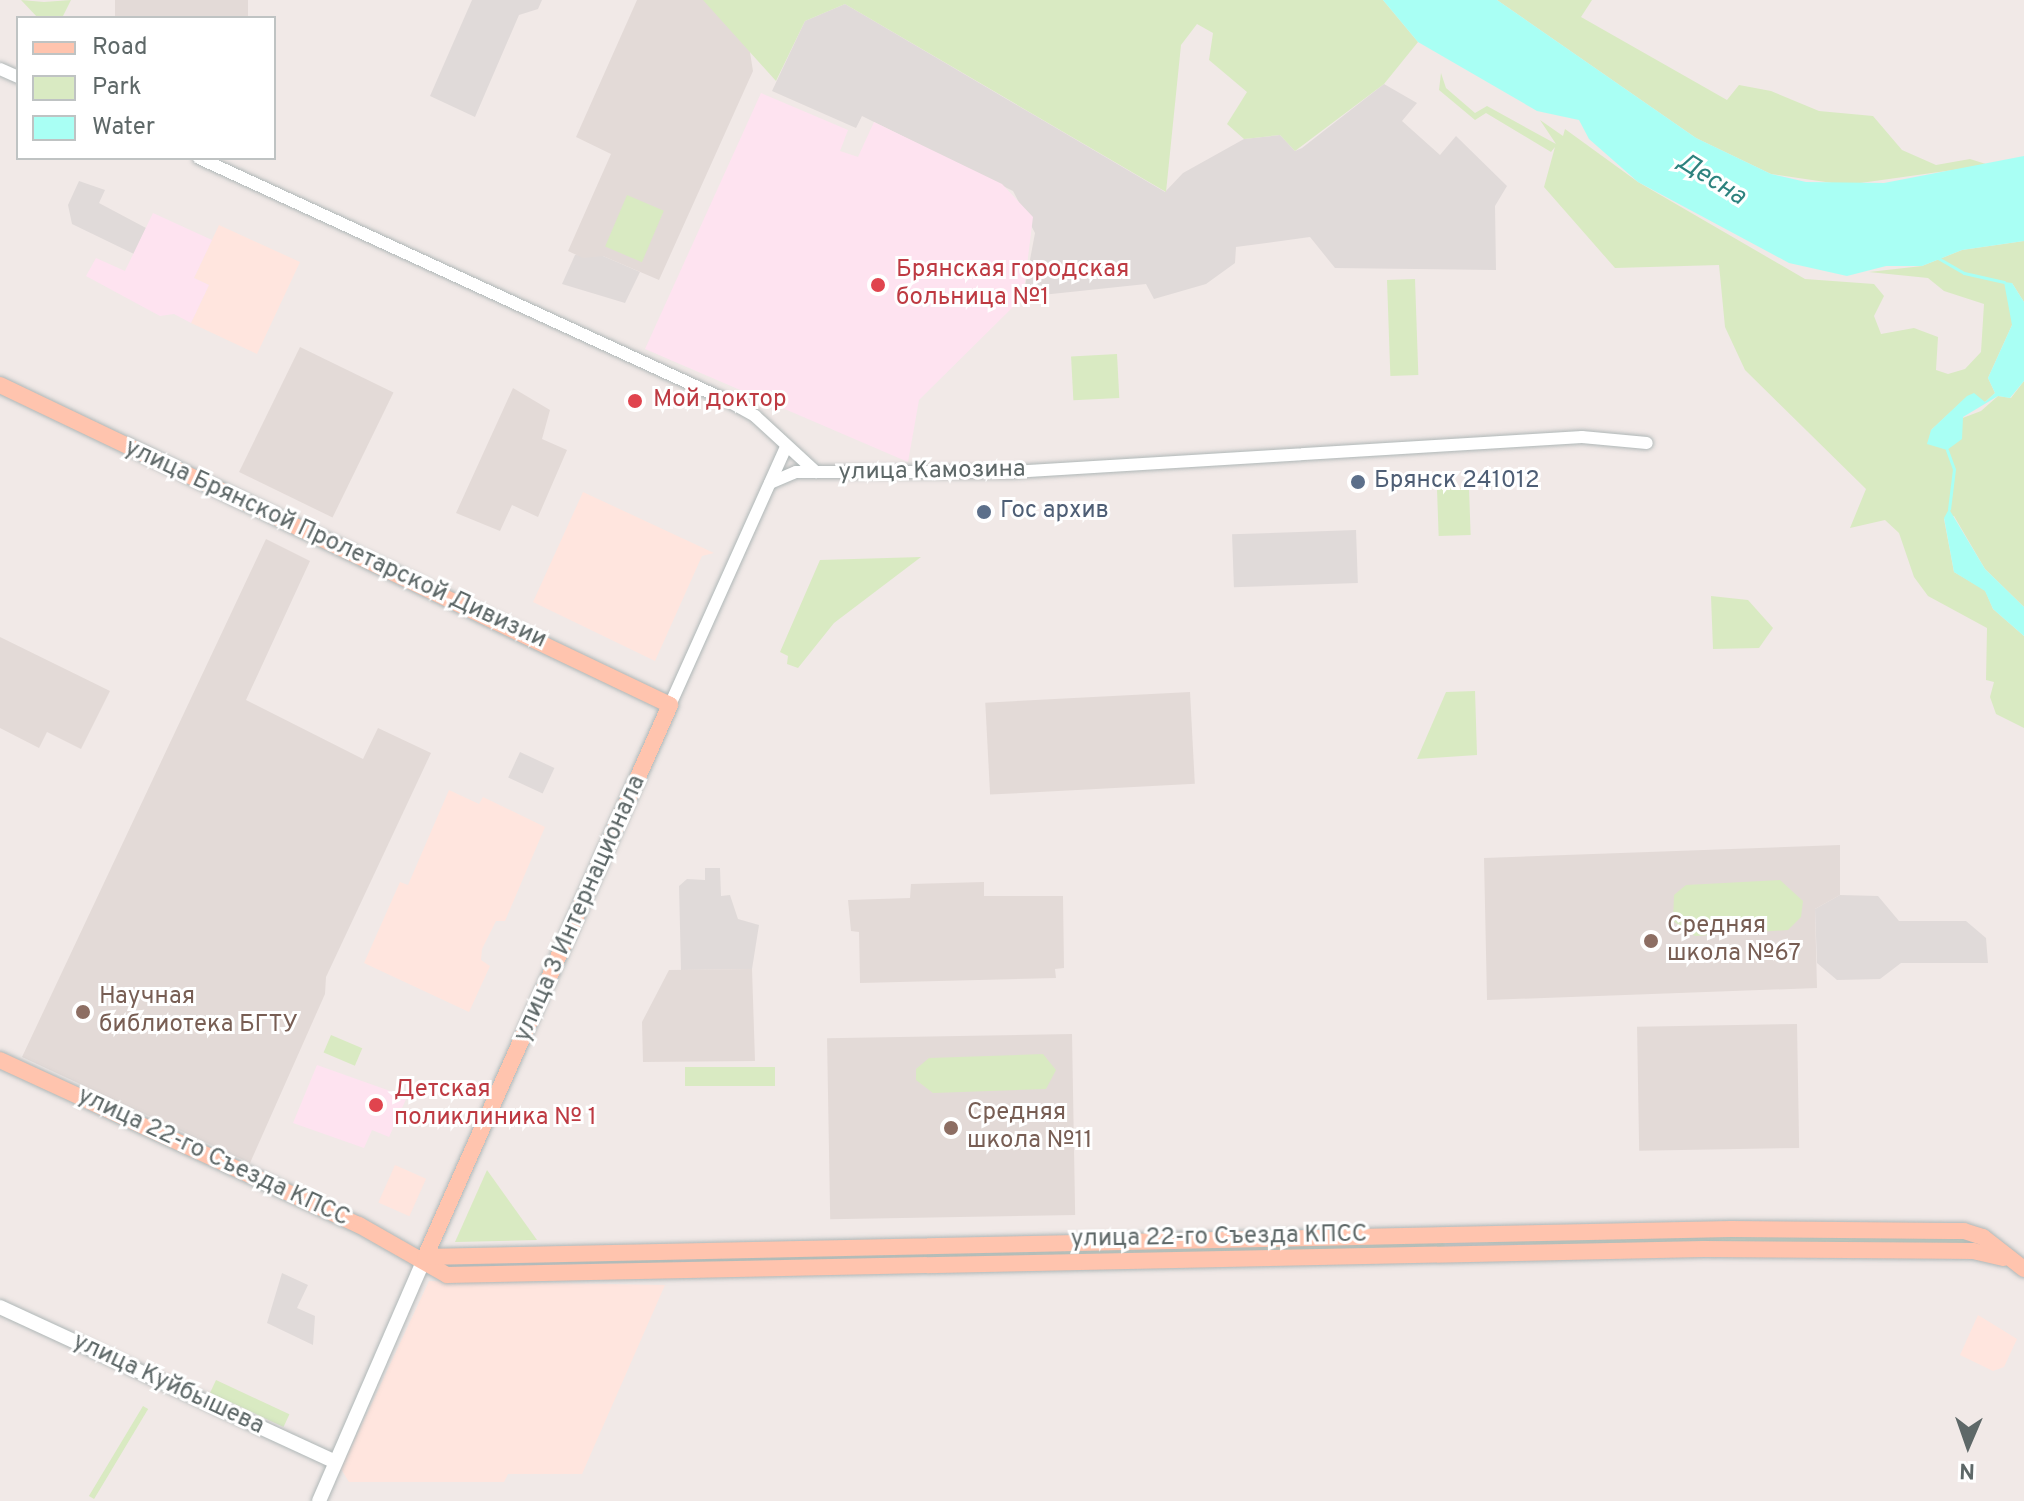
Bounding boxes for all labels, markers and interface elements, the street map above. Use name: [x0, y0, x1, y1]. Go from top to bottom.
legend: [16, 16, 276, 160]
text: Road: [92, 33, 148, 63]
text: Park: [92, 73, 142, 103]
text: Water: [92, 113, 155, 143]
water label: Десна: [1671, 147, 1751, 213]
place label: Брянская городская больница №1: [896, 257, 1129, 313]
marker: Брянская городская больница №1: [867, 274, 889, 296]
place label: Мой доктор: [653, 387, 787, 415]
marker: Мой доктор: [624, 390, 646, 412]
street label: улица Брянской Пролетарской Дивизии: [120, 434, 550, 656]
street label: улица Камозина: [838, 456, 1026, 488]
place label: Брянск 241012: [1374, 468, 1540, 496]
marker: Брянск 241012: [1349, 473, 1367, 491]
place label: Гос архив: [1000, 498, 1109, 526]
marker: Гос архив: [975, 503, 993, 521]
street label: улица 3 Интернационала: [509, 771, 653, 1047]
place label: Средняя школа №67: [1667, 913, 1801, 969]
marker: Средняя школа №67: [1642, 932, 1660, 950]
place label: Научная библиотека БГТУ: [99, 984, 298, 1040]
marker: Научная библиотека БГТУ: [74, 1003, 92, 1021]
place label: Детская поликлиника № 1: [394, 1077, 597, 1133]
street label: улица 22-го Съезда КПСС: [73, 1082, 353, 1234]
marker: Детская поликлиника № 1: [365, 1094, 387, 1116]
place label: Средняя школа №11: [967, 1100, 1092, 1156]
marker: Средняя школа №11: [942, 1119, 960, 1137]
street label: улица 22-го Съезда КПСС: [1071, 1221, 1367, 1255]
street label: улица Куйбышева: [68, 1328, 268, 1442]
north arrow: [1928, 1405, 2008, 1485]
text: N: [1959, 1456, 1976, 1483]

